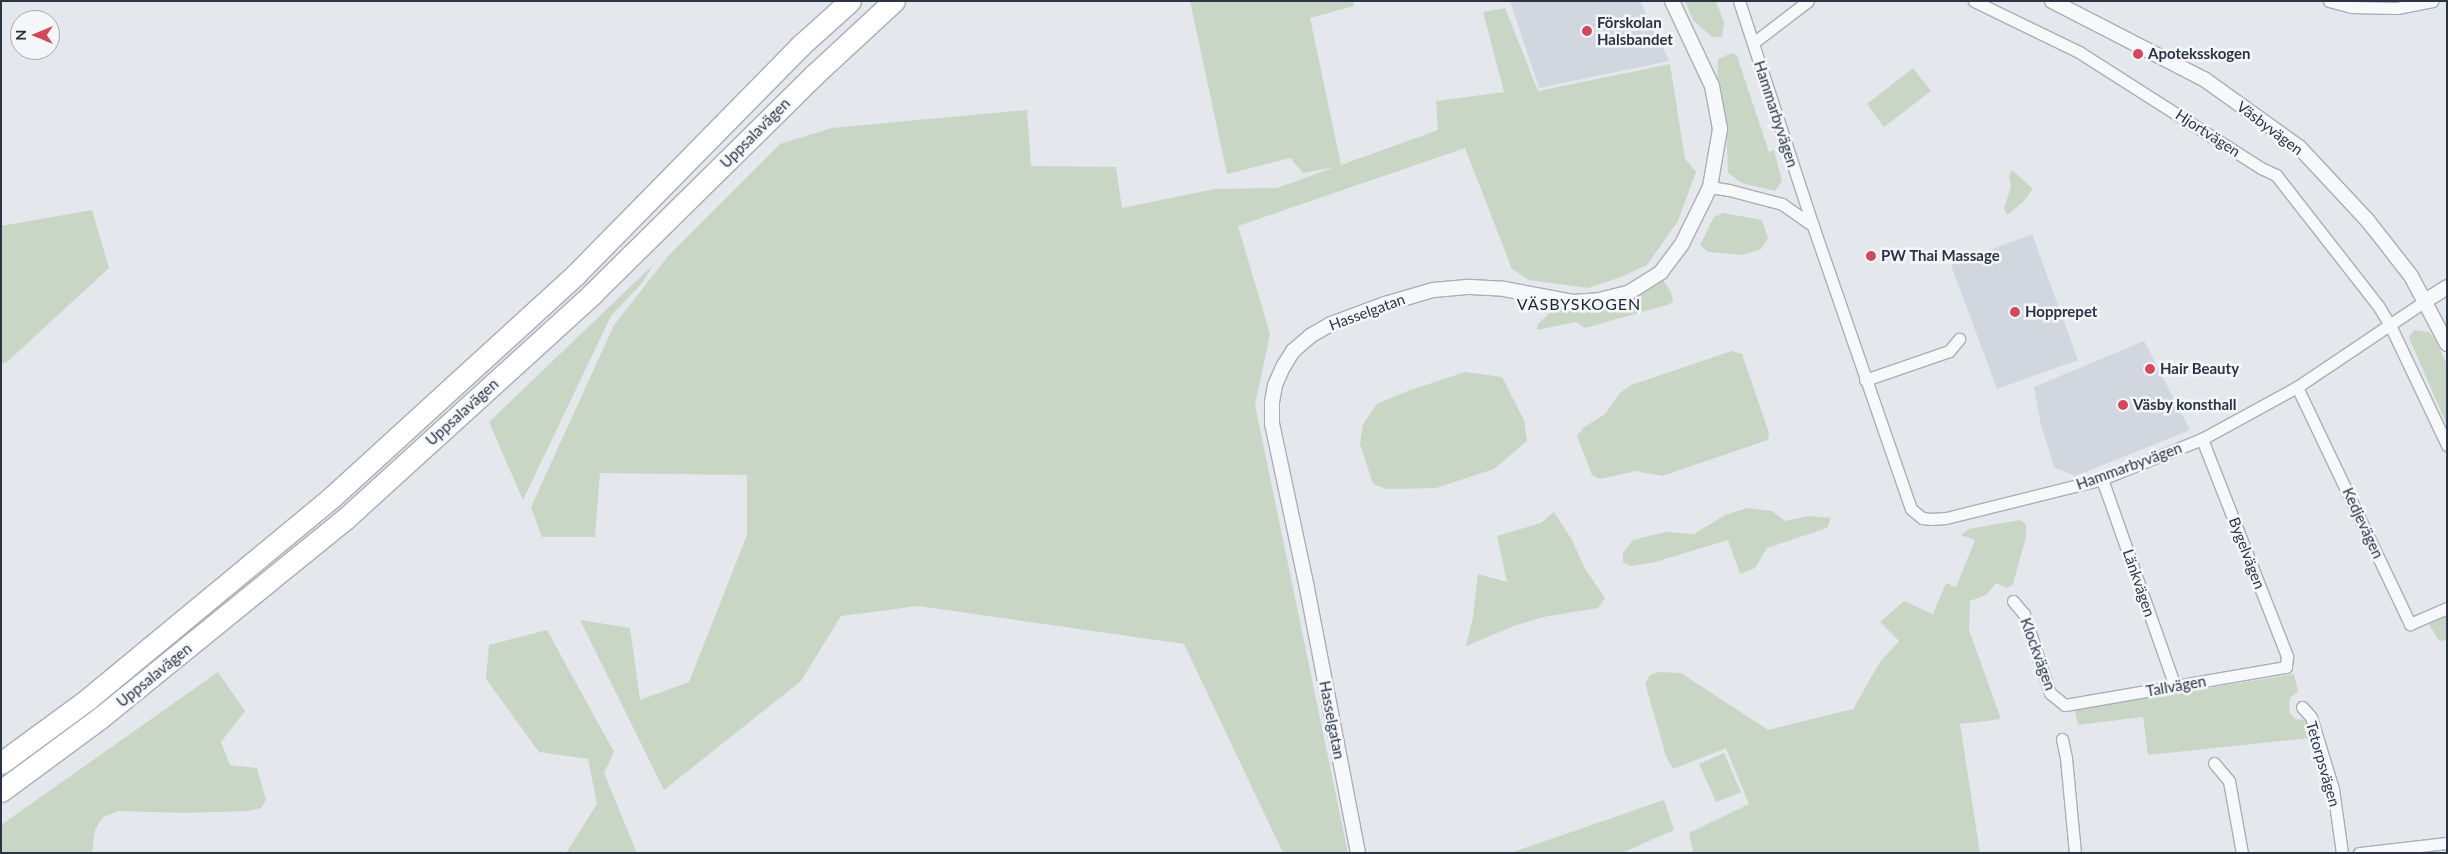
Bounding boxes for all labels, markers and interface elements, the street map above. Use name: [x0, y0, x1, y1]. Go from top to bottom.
north arrow: [10, 10, 60, 60]
place label: Förskolan Halsbandet: [1597, 13, 1673, 48]
marker: Förskolan Halsbandet: [1581, 25, 1593, 37]
text: N: [12, 30, 29, 40]
place label: Apoteksskogen: [2148, 45, 2251, 63]
marker: Apoteksskogen: [2132, 48, 2144, 60]
street label: Hammarbyvägen: [1750, 58, 1802, 170]
street label: Uppsalavägen: [716, 94, 794, 172]
street label: Väsbyvägen: [2233, 97, 2307, 159]
street label: Hjortvägen: [2172, 105, 2244, 161]
place label: PW Thai Massage: [1881, 247, 2000, 265]
marker: PW Thai Massage: [1865, 250, 1877, 262]
street label: Hasselgatan: [1327, 290, 1407, 334]
district label: VÄSBYSKOGEN: [1515, 294, 1643, 314]
place label: Hopprepet: [2025, 303, 2097, 321]
marker: Hopprepet: [2009, 306, 2021, 318]
place label: Hair Beauty: [2160, 360, 2239, 378]
marker: Hair Beauty: [2144, 363, 2156, 375]
street label: Uppsalavägen: [422, 375, 502, 449]
place label: Väsby konsthall: [2133, 396, 2237, 414]
marker: Väsby konsthall: [2117, 399, 2129, 411]
street label: Hammarbyvägen: [2074, 439, 2184, 493]
street label: Kedjevägen: [2339, 485, 2387, 561]
street label: Bygelvägen: [2225, 515, 2269, 591]
street label: Länkvägen: [2119, 547, 2159, 619]
street label: Klockvägen: [2017, 615, 2059, 693]
street label: Uppsalavägen: [113, 639, 195, 711]
street label: Tallvägen: [2145, 672, 2207, 700]
street label: Hasselgatan: [1316, 679, 1348, 761]
street label: Tetorpsvägen: [2302, 719, 2344, 809]

